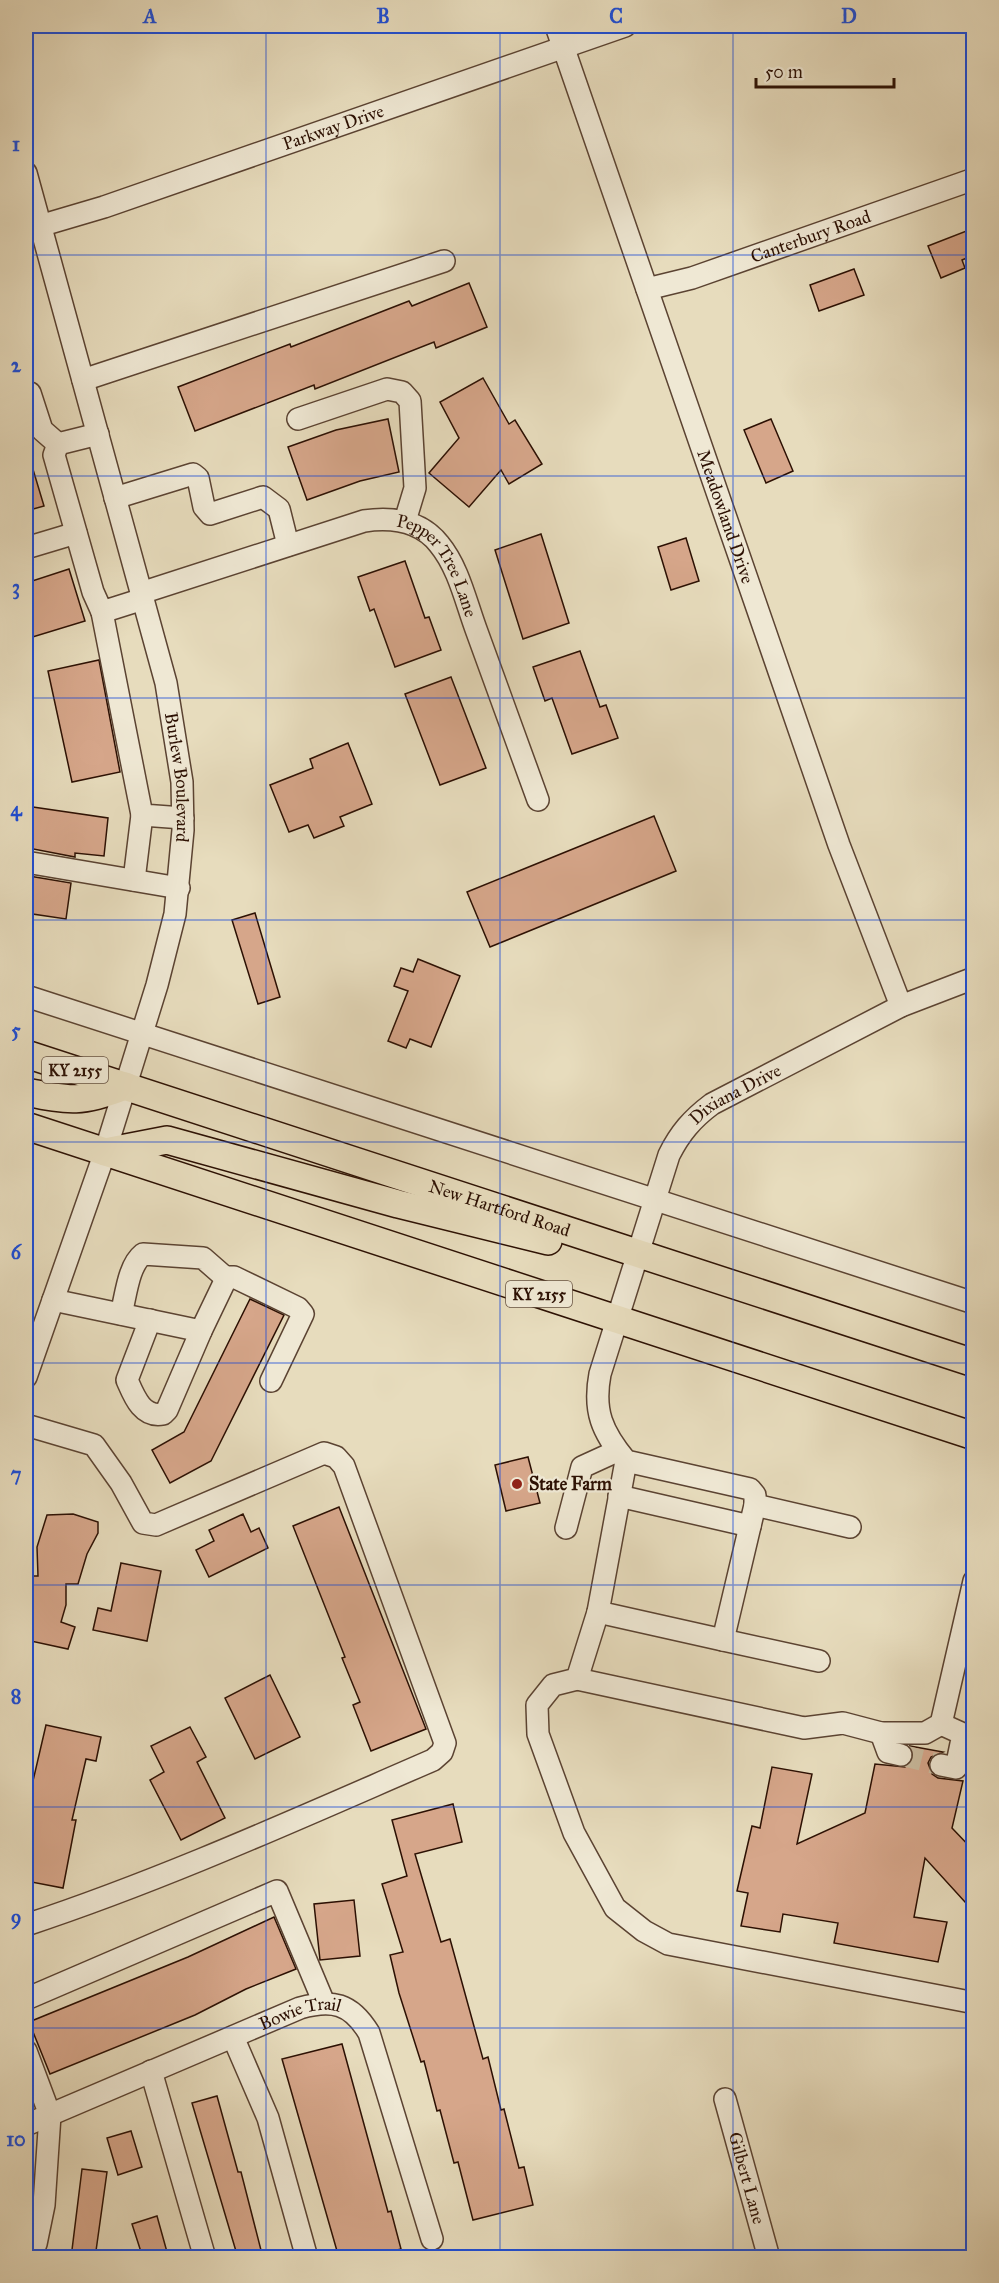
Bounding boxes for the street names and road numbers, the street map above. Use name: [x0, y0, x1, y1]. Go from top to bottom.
street label: Parkway Drive: [280, 100, 387, 155]
street label: Canterbury Road: [748, 205, 874, 268]
street label: Meadowland Drive: [692, 447, 759, 586]
street label: Pepper Tree Lane: [395, 510, 482, 620]
street label: Burlew Boulevard: [160, 710, 194, 843]
road number: KY 2155: [42, 1057, 108, 1083]
street label: Dixiana Drive: [685, 1059, 785, 1129]
street label: New Hartford Road: [426, 1175, 573, 1242]
road number: KY 2155: [506, 1281, 572, 1307]
street label: Bowie Trail: [256, 1993, 344, 2035]
street label: Gilbert Lane: [724, 2130, 770, 2226]

